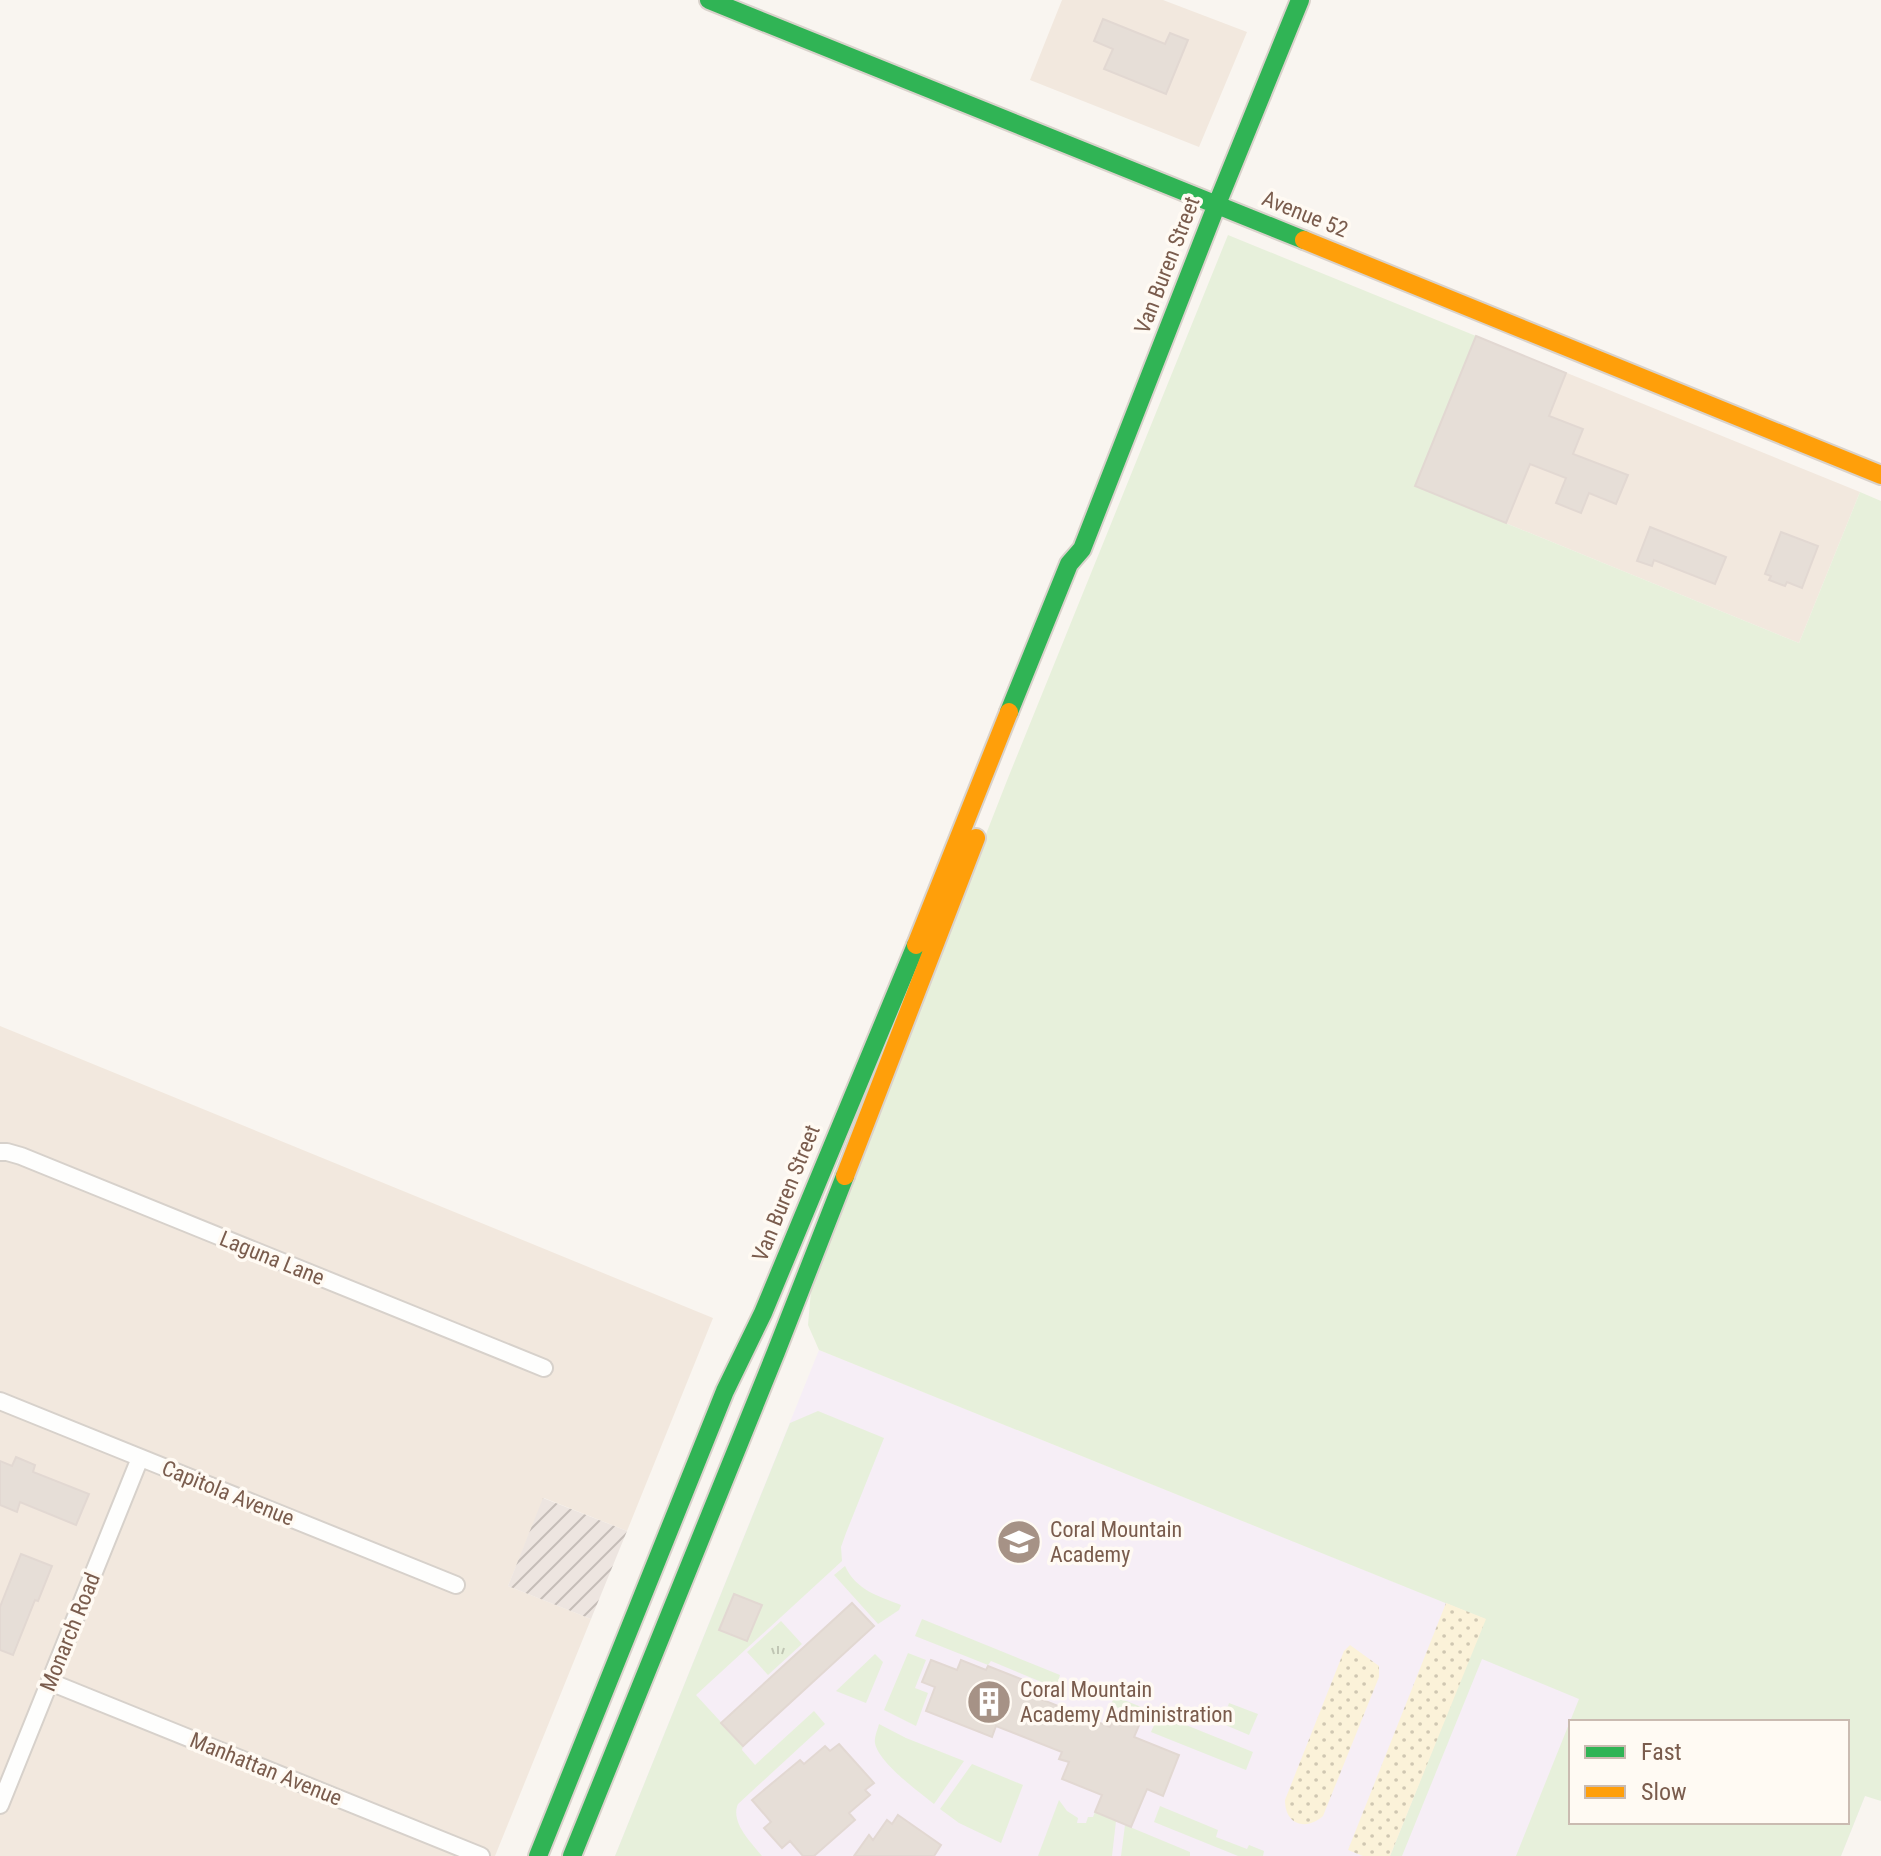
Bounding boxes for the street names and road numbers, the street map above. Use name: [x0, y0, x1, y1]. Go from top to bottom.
street label: Avenue 52: [1259, 186, 1351, 242]
street label: Van Buren Street: [1129, 193, 1205, 337]
street label: Van Buren Street: [747, 1121, 825, 1265]
street label: Laguna Lane: [216, 1226, 328, 1290]
street label: Capitola Avenue: [158, 1455, 298, 1531]
street label: Monarch Road: [35, 1569, 105, 1695]
street label: Manhattan Avenue: [186, 1727, 346, 1811]

